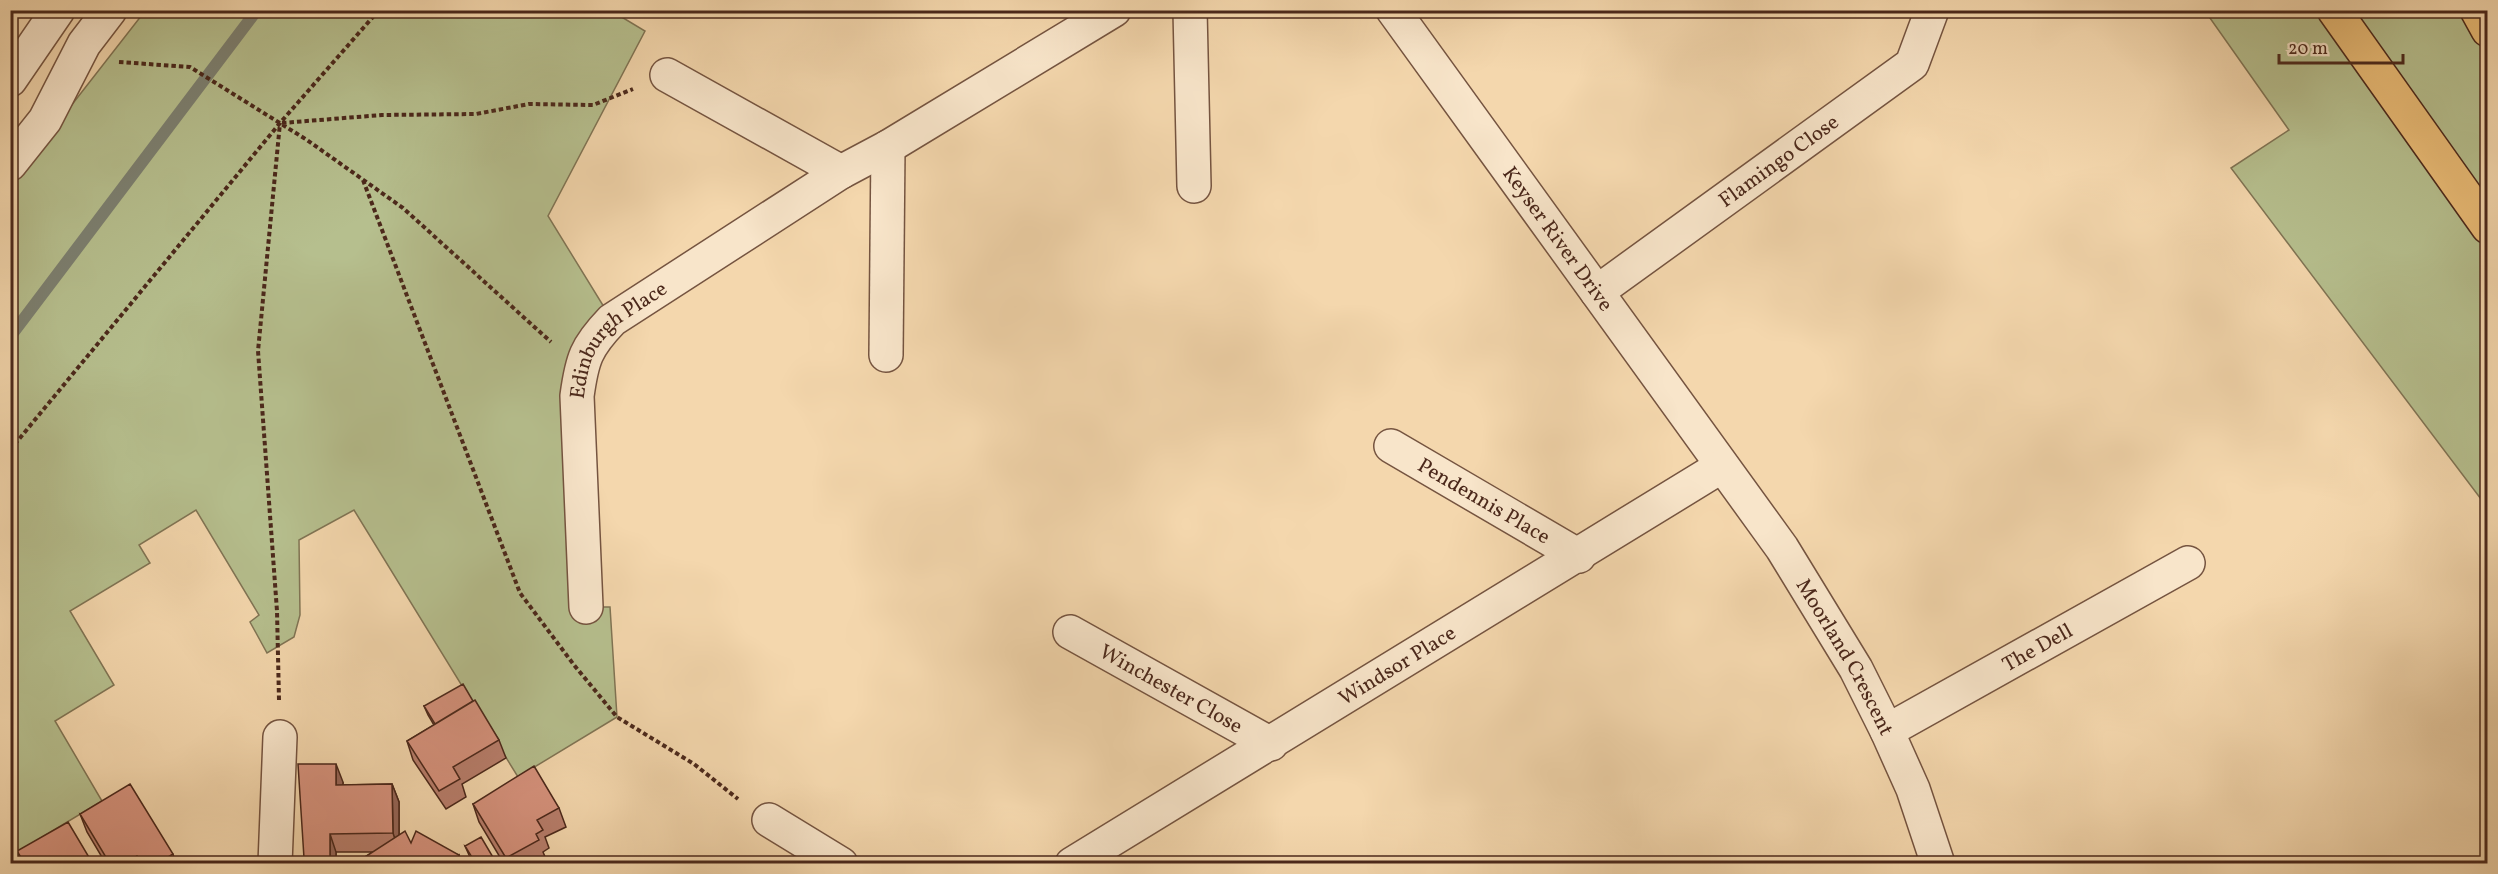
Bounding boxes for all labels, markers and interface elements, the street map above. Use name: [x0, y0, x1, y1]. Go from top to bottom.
scale bar: [2279, 27, 2404, 65]
text: 20 m: [2288, 37, 2328, 62]
street label: Flamingo Close: [1713, 108, 1845, 215]
street label: Keyser River Drive: [1495, 161, 1619, 318]
street label: Edinburgh Place: [564, 275, 673, 401]
street label: Pendennis Place: [1412, 452, 1555, 552]
street label: Moorland Crescent: [1788, 574, 1900, 741]
street label: The Dell: [1997, 617, 2078, 680]
street label: Windsor Place: [1334, 619, 1462, 713]
street label: Winchester Close: [1094, 638, 1248, 741]

